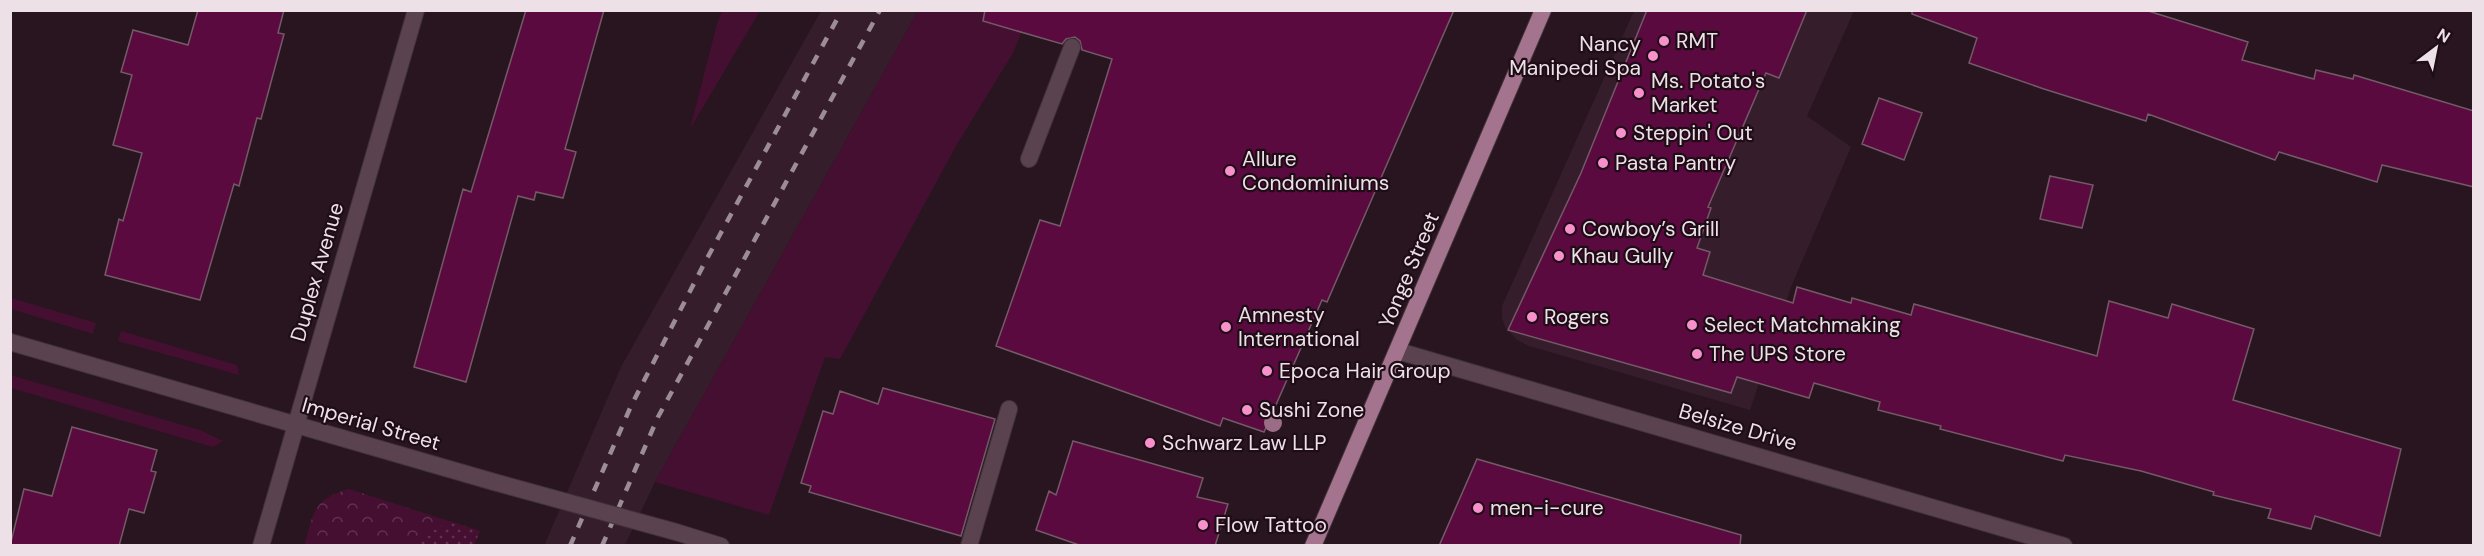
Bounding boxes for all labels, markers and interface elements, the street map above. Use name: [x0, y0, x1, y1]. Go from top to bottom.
north arrow: [2406, 18, 2466, 78]
text: N: [2433, 24, 2454, 48]
place label: RMT: [1676, 27, 1718, 55]
place label: Nancy Manipedi Spa: [1509, 30, 1641, 82]
marker: RMT: [1657, 34, 1671, 48]
marker: Nancy Manipedi Spa: [1646, 49, 1660, 63]
place label: Ms. Potato's Market: [1651, 67, 1765, 119]
marker: Ms. Potato's Market: [1632, 86, 1646, 100]
place label: Steppin' Out: [1633, 119, 1753, 147]
marker: Steppin' Out: [1614, 126, 1628, 140]
place label: Allure Condominiums: [1242, 145, 1389, 197]
place label: Pasta Pantry: [1615, 149, 1737, 177]
marker: Pasta Pantry: [1596, 156, 1610, 170]
marker: Allure Condominiums: [1223, 164, 1237, 178]
street label: Duplex Avenue: [284, 199, 350, 345]
street label: Yonge Street: [1372, 208, 1446, 332]
place label: Cowboy’s Grill: [1582, 215, 1719, 243]
marker: Cowboy’s Grill: [1563, 222, 1577, 236]
place label: Khau Gully: [1571, 242, 1674, 270]
marker: Khau Gully: [1552, 249, 1566, 263]
place label: Amnesty International: [1238, 301, 1360, 353]
place label: Rogers: [1544, 303, 1609, 331]
marker: Rogers: [1525, 310, 1539, 324]
place label: Select Matchmaking: [1704, 311, 1901, 339]
marker: Select Matchmaking: [1685, 318, 1699, 332]
marker: Amnesty International: [1219, 320, 1233, 334]
place label: The UPS Store: [1709, 340, 1846, 368]
marker: The UPS Store: [1690, 347, 1704, 361]
place label: Epoca Hair Group: [1279, 357, 1451, 385]
marker: Epoca Hair Group: [1260, 364, 1274, 378]
street label: Imperial Street: [299, 391, 443, 457]
place label: Sushi Zone: [1259, 396, 1364, 424]
street label: Belsize Drive: [1676, 397, 1800, 457]
marker: Sushi Zone: [1240, 403, 1254, 417]
place label: Schwarz Law LLP: [1162, 429, 1327, 457]
marker: Schwarz Law LLP: [1143, 436, 1157, 450]
place label: men-i-cure: [1490, 494, 1604, 522]
marker: men-i-cure: [1471, 501, 1485, 515]
place label: Flow Tattoo: [1215, 511, 1327, 539]
marker: Flow Tattoo: [1196, 518, 1210, 532]

